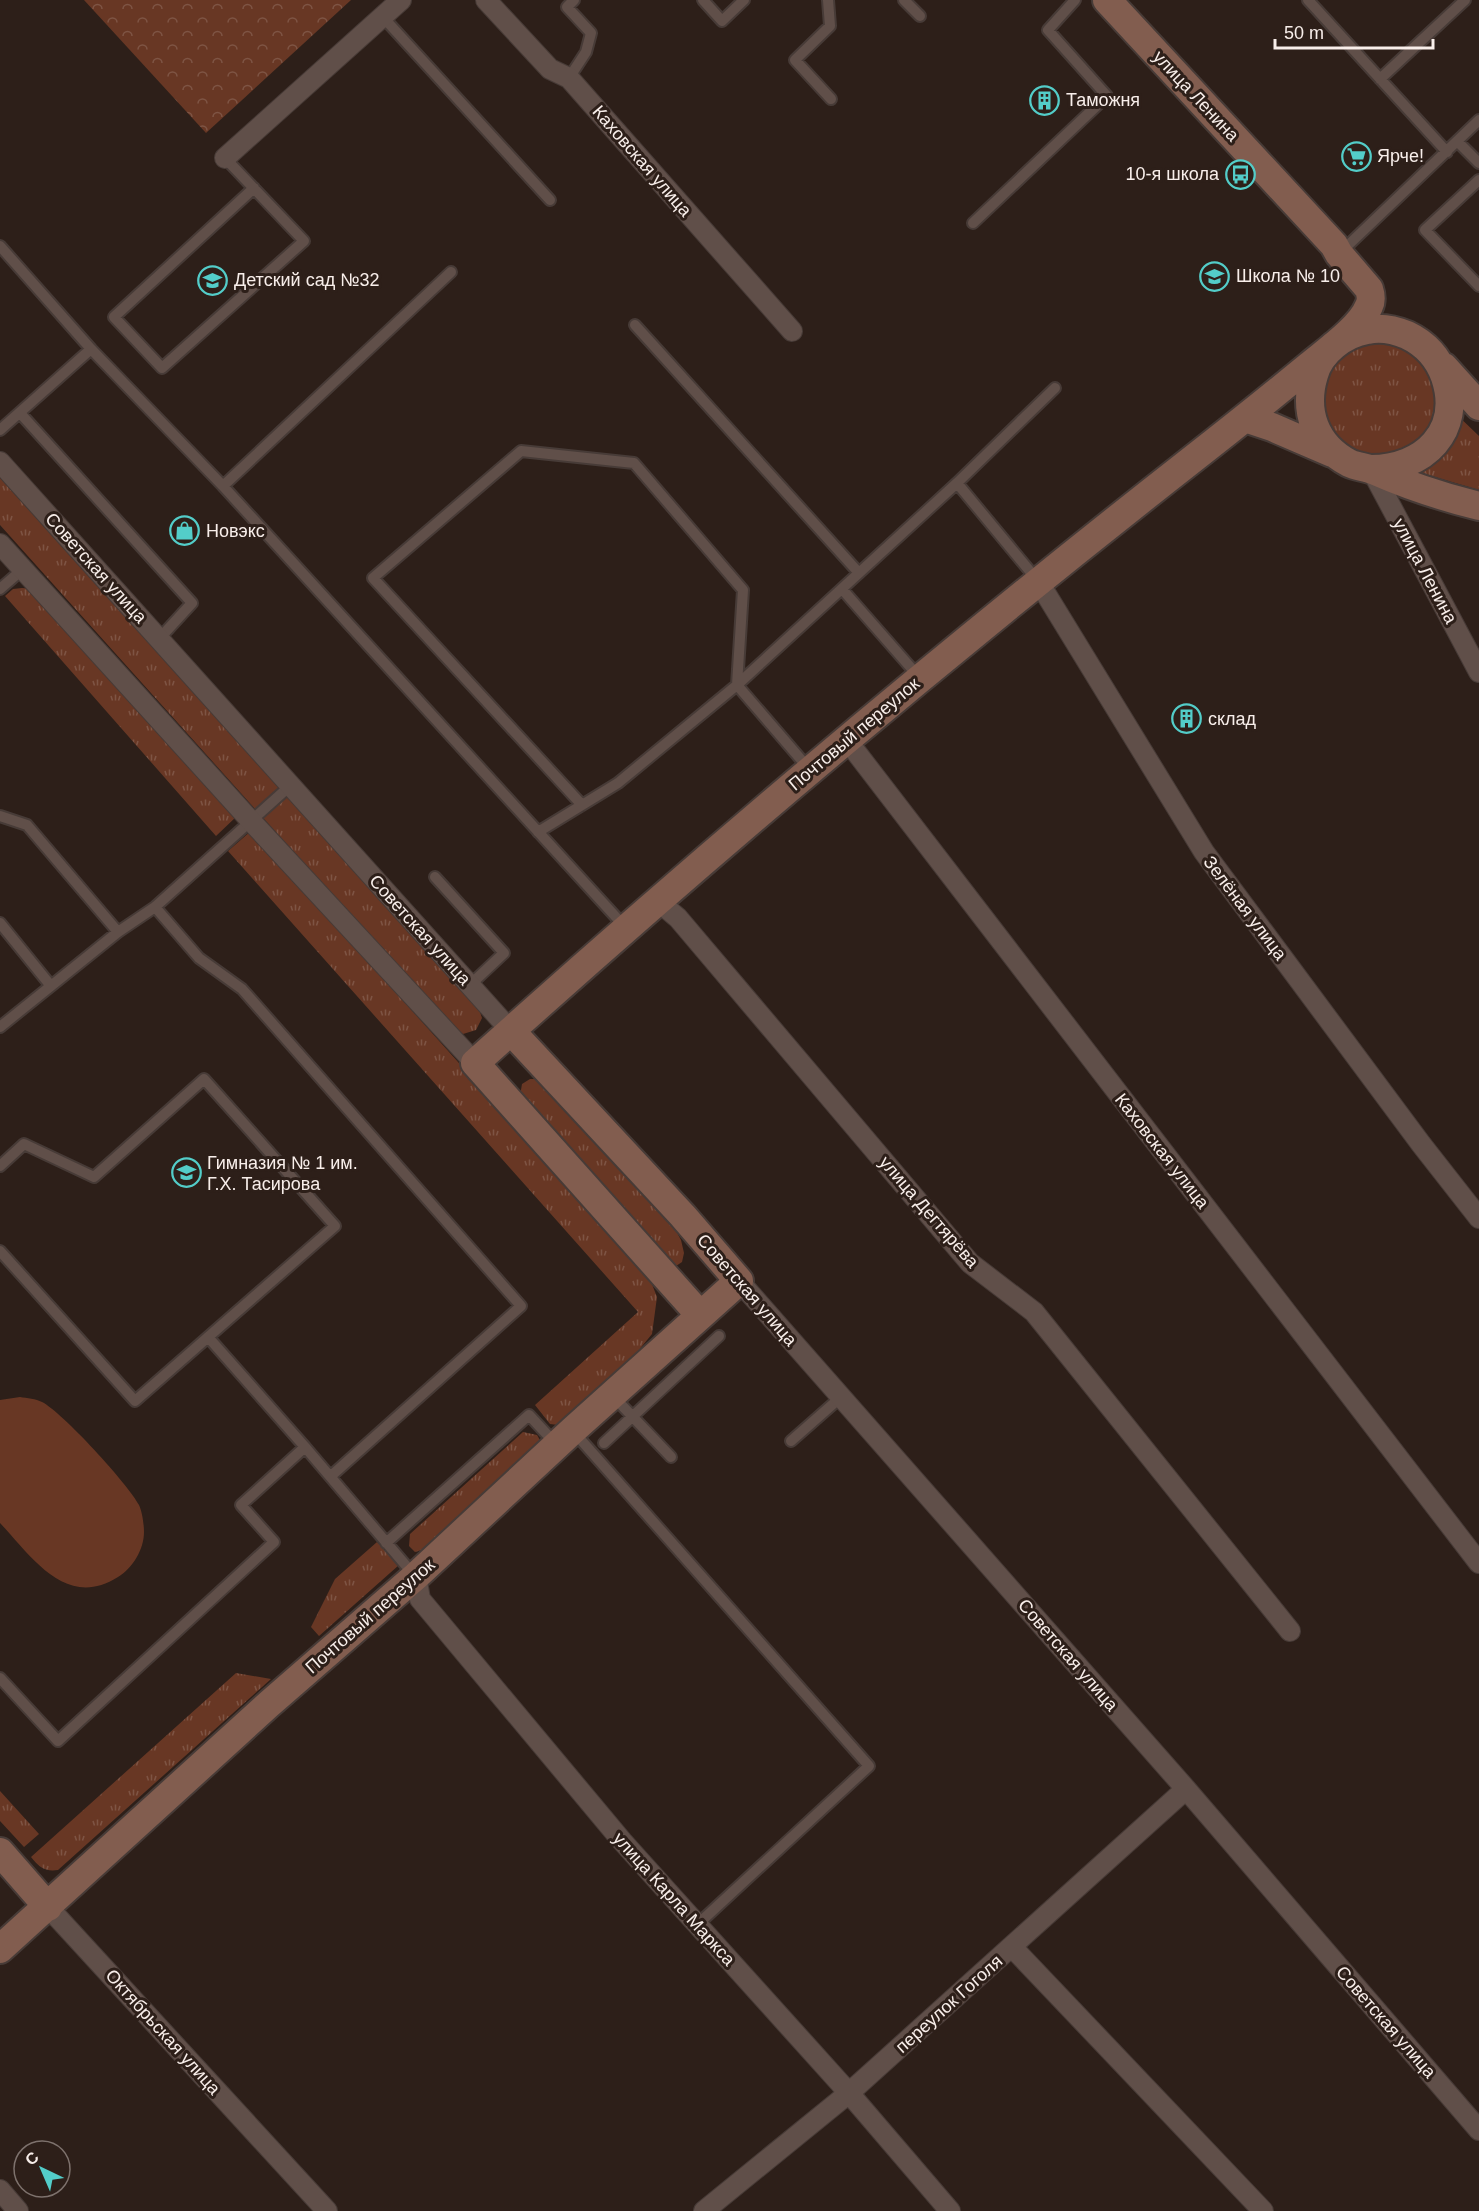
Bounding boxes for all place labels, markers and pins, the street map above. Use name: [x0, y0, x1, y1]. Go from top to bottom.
building icon: Таможня: [1029, 84, 1061, 116]
place label: Таможня: [1066, 90, 1140, 110]
supermarket icon: Ярче!: [1340, 140, 1372, 172]
place label: Ярче!: [1377, 146, 1424, 166]
bus stop icon: 10-я школа: [1224, 158, 1256, 190]
place label: 10-я школа: [1126, 164, 1220, 184]
school or university icon: Школа № 10: [1199, 260, 1231, 292]
school or university icon: Детский сад №32: [197, 264, 229, 296]
place label: Школа № 10: [1236, 266, 1340, 286]
place label: Детский сад №32: [234, 270, 379, 290]
shop icon: Новэкс: [169, 515, 201, 547]
place label: Новэкс: [206, 521, 265, 541]
building icon: склад: [1171, 703, 1203, 735]
place label: склад: [1208, 709, 1257, 729]
place label: Гимназия № 1 им. Г.Х. Тасирова: [207, 1153, 358, 1194]
school or university icon: Гимназия № 1 им. Г.Х. Тасирова: [170, 1157, 202, 1189]

